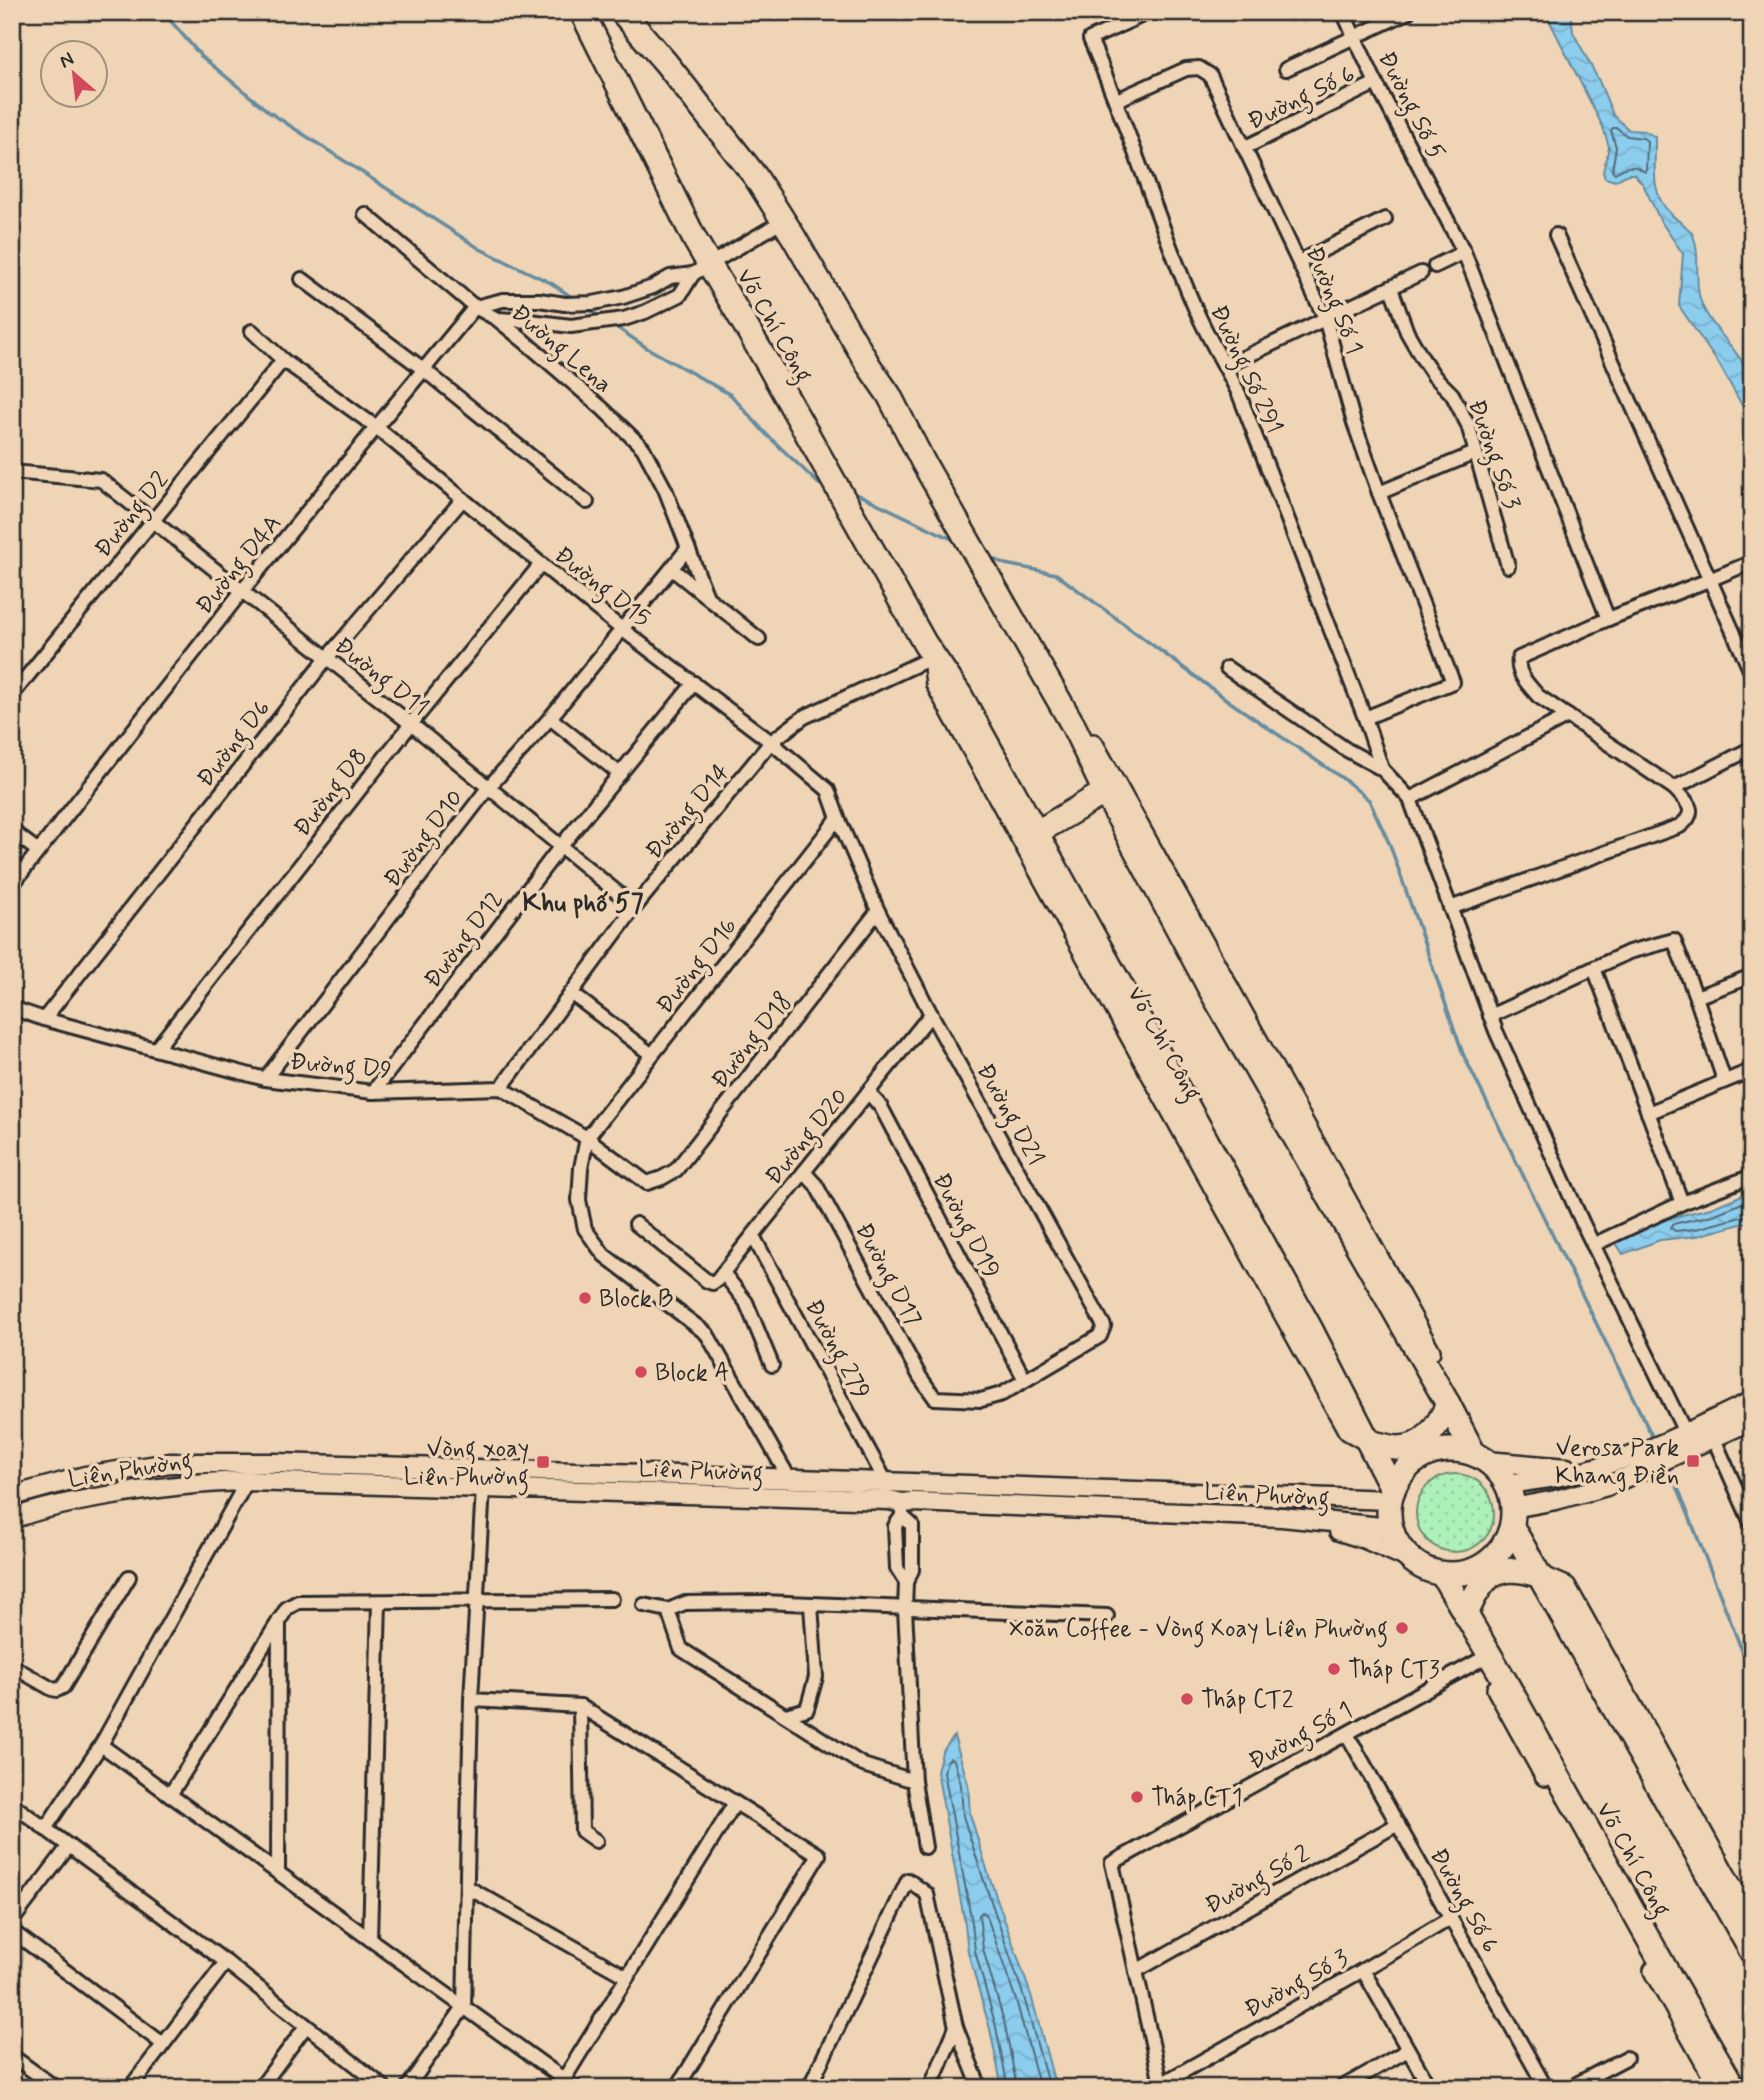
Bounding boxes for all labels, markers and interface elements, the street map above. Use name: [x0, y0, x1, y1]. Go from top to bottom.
north arrow: [38, 38, 108, 108]
text: N: [55, 46, 78, 74]
street label: Đường Số 5: [1367, 46, 1451, 166]
street label: Đường Số 6: [1243, 59, 1362, 140]
street label: Đường Số 1: [1295, 242, 1369, 360]
street label: Võ Chí Công: [726, 263, 819, 390]
street label: Đường Lena: [502, 298, 618, 403]
street label: Đường Số 291: [1200, 300, 1289, 440]
street label: Đường Số 3: [1458, 396, 1527, 515]
street label: Đường D2: [88, 465, 179, 566]
street label: Đường D4A: [189, 509, 291, 623]
street label: Đường D15: [546, 540, 656, 637]
street label: Đường D11: [326, 631, 434, 726]
street label: Đường D6: [190, 694, 280, 796]
street label: Đường D8: [287, 743, 378, 845]
street label: Đường D14: [639, 758, 739, 868]
street label: Đường D10: [377, 784, 473, 896]
street label: Đường D12: [418, 885, 513, 996]
district label: Khu phố 57: [522, 887, 644, 921]
street label: Đường D16: [650, 911, 747, 1022]
street label: Võ Chí Công: [1117, 981, 1208, 1108]
street label: Đường D18: [705, 986, 802, 1097]
street label: Đường D9: [289, 1047, 393, 1089]
street label: Đường D21: [966, 1058, 1050, 1173]
street label: Đường D20: [759, 1082, 858, 1194]
street label: Đường D19: [922, 1168, 1006, 1285]
street label: Đường D17: [845, 1218, 928, 1333]
place label: Block B: [599, 1284, 673, 1315]
marker: Block B: [577, 1290, 593, 1306]
street label: Đường 279: [795, 1294, 876, 1407]
place label: Block A: [655, 1358, 730, 1389]
marker: Block A: [633, 1364, 649, 1380]
place label: Verosa Park Khang Điền: [1555, 1433, 1679, 1492]
place label: Vòng xoay Liên Phường: [404, 1434, 529, 1496]
street label: Liên Phường: [66, 1445, 195, 1499]
marker: Verosa Park Khang Điền: [1685, 1453, 1701, 1469]
marker: Vòng xoay Liên Phường: [535, 1454, 551, 1470]
street label: Liên Phường: [638, 1454, 764, 1492]
street label: Liên Phường: [1203, 1477, 1330, 1517]
place label: Xoăn Coffee - Vòng Xoay Liên Phường: [1009, 1614, 1388, 1648]
marker: Xoăn Coffee - Vòng Xoay Liên Phường: [1394, 1620, 1410, 1636]
place label: Tháp CT3: [1348, 1655, 1440, 1686]
marker: Tháp CT3: [1326, 1661, 1342, 1677]
place label: Tháp CT2: [1201, 1685, 1294, 1716]
marker: Tháp CT2: [1179, 1691, 1195, 1707]
street label: Đường Số 1: [1243, 1695, 1360, 1780]
place label: Tháp CT1: [1151, 1783, 1243, 1814]
marker: Tháp CT1: [1129, 1789, 1145, 1805]
street label: Võ Chí Công: [1586, 1797, 1677, 1924]
street label: Đường Số 2: [1200, 1839, 1317, 1924]
street label: Đường Số 6: [1420, 1843, 1505, 1960]
street label: Đường Số 3: [1239, 1943, 1356, 2028]

